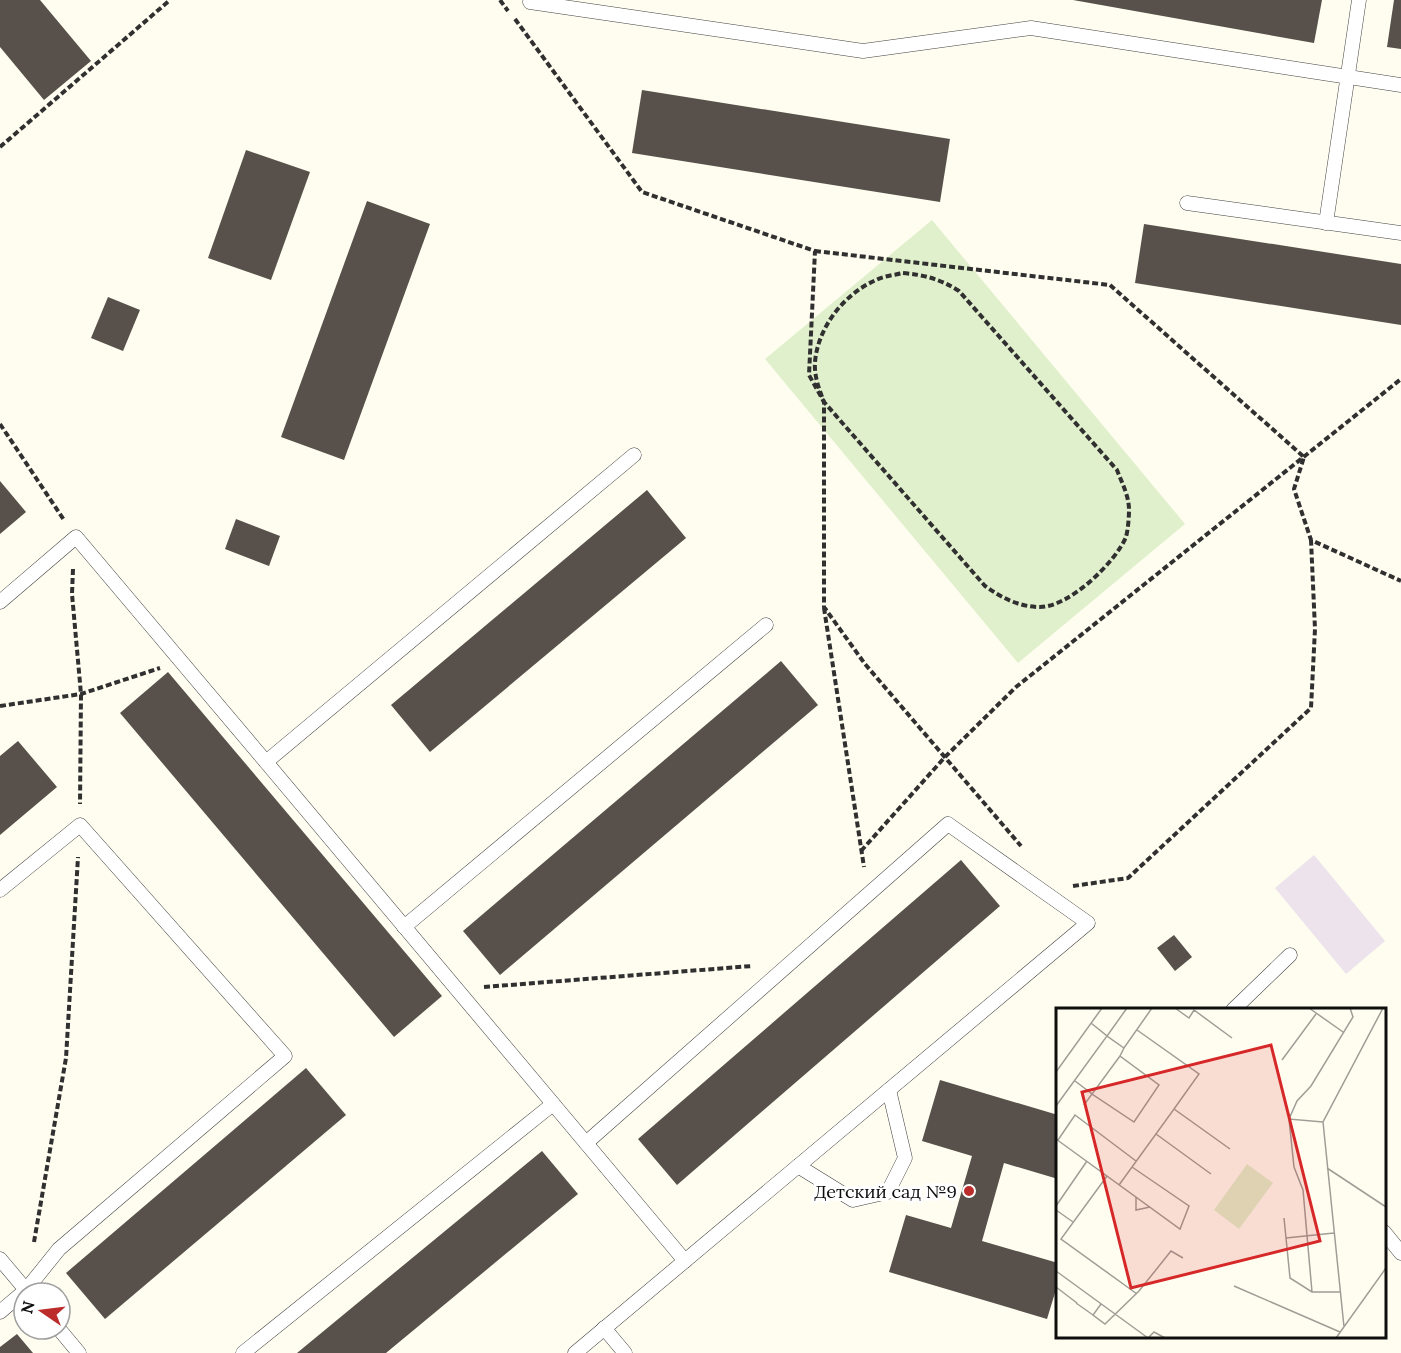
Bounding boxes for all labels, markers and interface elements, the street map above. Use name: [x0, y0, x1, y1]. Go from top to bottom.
inset map: [1056, 1008, 1386, 1338]
place label: Детский сад №9: [814, 1180, 957, 1203]
marker: Детский сад №9: [962, 1184, 976, 1198]
north arrow: [12, 1281, 72, 1341]
text: N: [16, 1299, 39, 1316]

